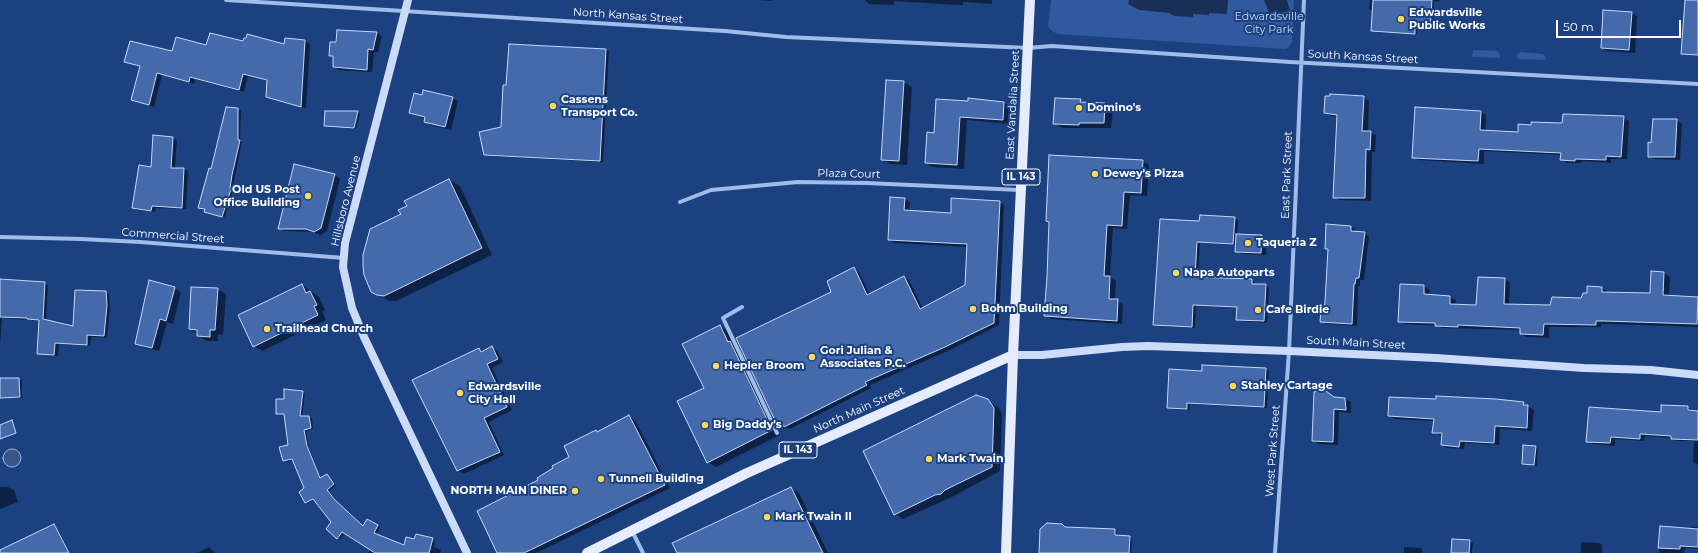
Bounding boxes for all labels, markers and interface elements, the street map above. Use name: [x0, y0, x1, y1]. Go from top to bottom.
street label: North Kansas Street: [573, 6, 683, 26]
place label: Edwardsville Public Works: [1409, 6, 1485, 32]
park label: Edwardsville City Park: [1234, 10, 1304, 36]
scale bar: [1558, 12, 1683, 38]
marker: Edwardsville Public Works: [1396, 14, 1406, 24]
text: 50 m: [1563, 19, 1594, 34]
street label: South Kansas Street: [1307, 48, 1419, 66]
street label: East Vandalia Street: [1004, 50, 1022, 160]
place label: Cassens Transport Co.: [561, 93, 638, 119]
marker: Cassens Transport Co.: [548, 101, 558, 111]
place label: Domino's: [1087, 101, 1141, 115]
marker: Domino's: [1074, 103, 1084, 113]
street label: East Park Street: [1279, 131, 1295, 219]
street label: Hillsboro Avenue: [328, 154, 364, 248]
street label: Plaza Court: [817, 167, 881, 181]
place label: Dewey's Pizza: [1103, 167, 1184, 181]
road number: IL 143: [1002, 169, 1040, 185]
marker: Dewey's Pizza: [1090, 169, 1100, 179]
place label: Old US Post Office Building: [214, 183, 300, 209]
marker: Old US Post Office Building: [303, 191, 313, 201]
street label: Commercial Street: [121, 226, 225, 246]
place label: Taqueria Z: [1256, 236, 1317, 250]
marker: Taqueria Z: [1243, 238, 1253, 248]
place label: Napa Autoparts: [1184, 266, 1275, 280]
marker: Napa Autoparts: [1171, 268, 1181, 278]
place label: Bohm Building: [981, 302, 1068, 316]
place label: Cafe Birdie: [1266, 303, 1329, 317]
marker: Bohm Building: [968, 304, 978, 314]
marker: Cafe Birdie: [1253, 305, 1263, 315]
place label: Trailhead Church: [275, 322, 373, 336]
marker: Trailhead Church: [262, 324, 272, 334]
street label: South Main Street: [1306, 334, 1406, 352]
place label: Gori Julian & Associates P.C.: [820, 344, 906, 370]
marker: Gori Julian & Associates P.C.: [807, 352, 817, 362]
place label: Hepler Broom: [724, 359, 805, 373]
marker: Hepler Broom: [711, 361, 721, 371]
place label: Stahley Cartage: [1241, 379, 1333, 393]
place label: Edwardsville City Hall: [468, 380, 541, 406]
marker: Stahley Cartage: [1228, 381, 1238, 391]
street label: North Main Street: [811, 384, 907, 436]
marker: Edwardsville City Hall: [455, 388, 465, 398]
street label: West Park Street: [1263, 405, 1283, 497]
place label: Big Daddy's: [713, 418, 782, 432]
marker: Big Daddy's: [700, 420, 710, 430]
road number: IL 143: [779, 442, 817, 458]
place label: Mark Twain: [937, 452, 1004, 466]
marker: Mark Twain: [924, 454, 934, 464]
place label: Tunnell Building: [609, 472, 704, 486]
marker: Tunnell Building: [596, 474, 606, 484]
place label: NORTH MAIN DINER: [450, 484, 567, 498]
marker: NORTH MAIN DINER: [570, 486, 580, 496]
place label: Mark Twain II: [775, 510, 852, 524]
marker: Mark Twain II: [762, 512, 772, 522]

